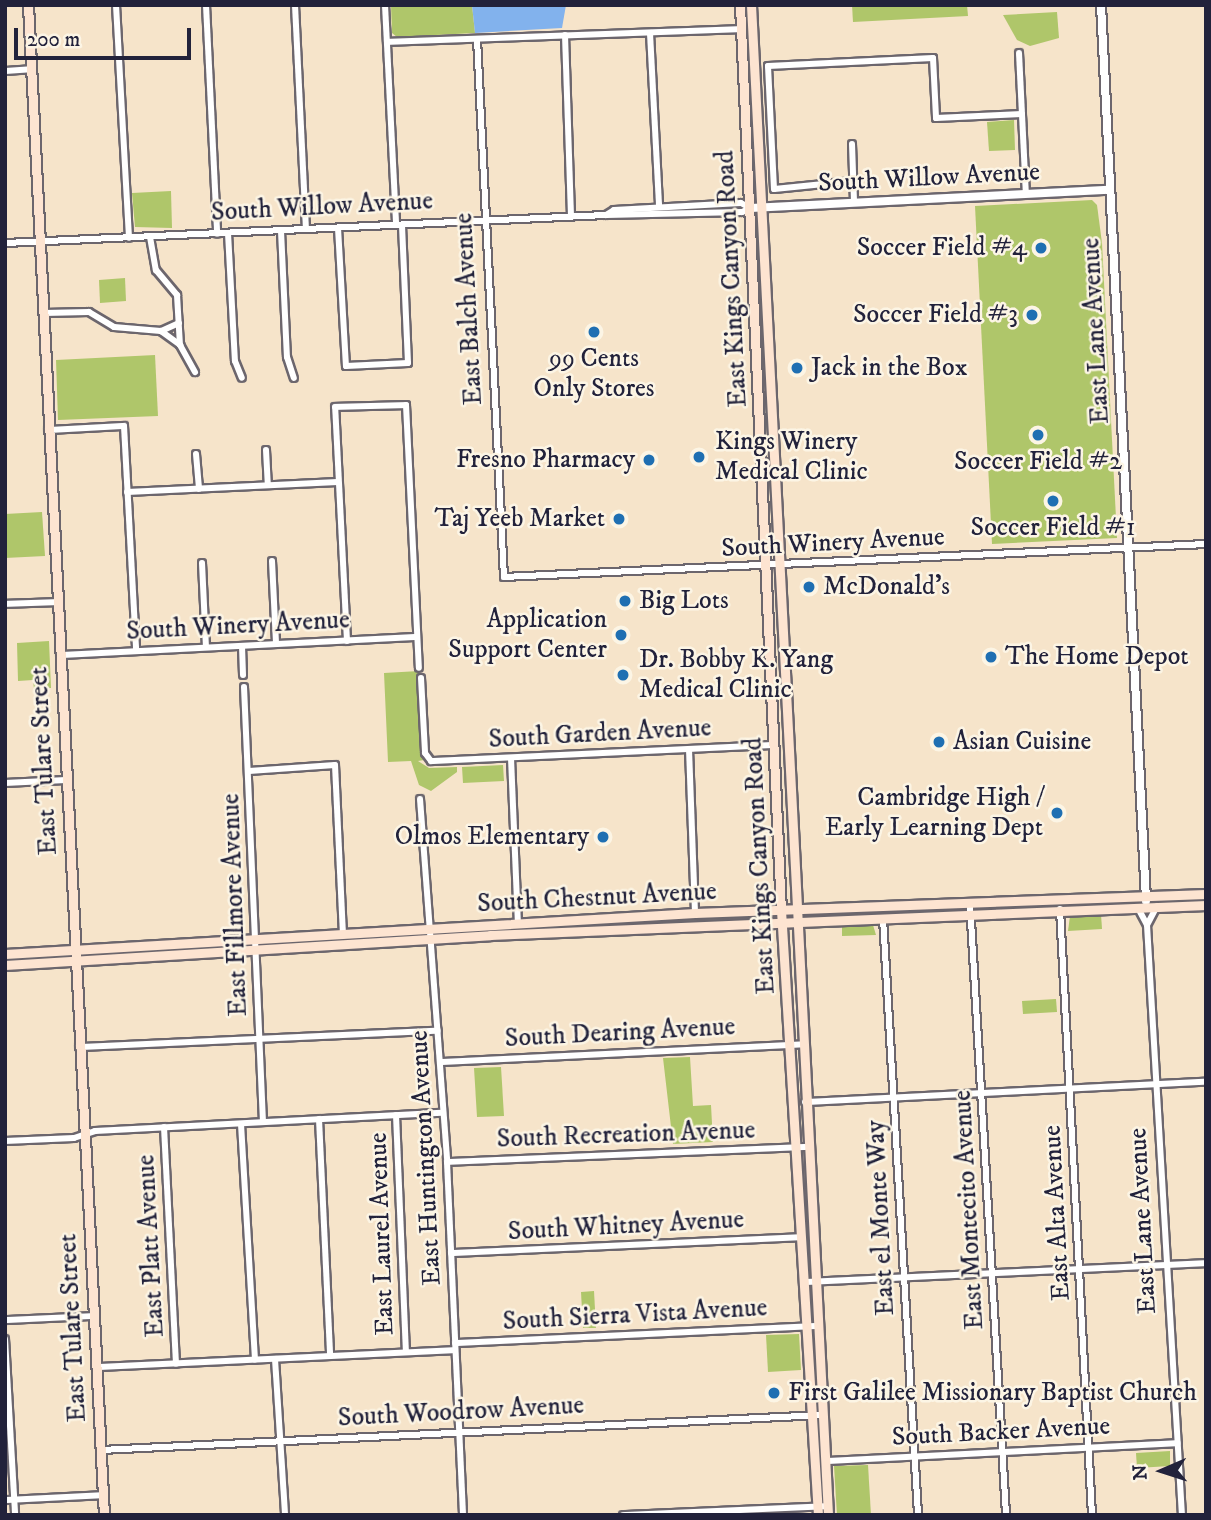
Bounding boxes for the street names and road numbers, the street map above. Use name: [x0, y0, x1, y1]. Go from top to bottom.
street label: East Kings Canyon Road: [710, 150, 754, 408]
street label: South Willow Avenue: [817, 157, 1041, 199]
street label: South Willow Avenue: [210, 186, 434, 228]
street label: East Balch Avenue: [448, 212, 490, 406]
street label: East Lane Avenue: [1076, 237, 1116, 425]
street label: South Winery Avenue: [720, 522, 946, 564]
street label: South Winery Avenue: [125, 605, 351, 647]
street label: East Tulare Street: [23, 666, 65, 856]
street label: South Garden Avenue: [488, 713, 712, 755]
street label: East Kings Canyon Road: [738, 737, 782, 995]
street label: East Fillmore Avenue: [216, 793, 254, 1017]
street label: South Chestnut Avenue: [476, 876, 718, 920]
street label: South Dearing Avenue: [504, 1011, 736, 1055]
street label: East Huntington Avenue: [404, 1029, 448, 1287]
street label: East Montecito Avenue: [947, 1089, 991, 1331]
street label: South Recreation Avenue: [496, 1115, 756, 1155]
street label: East el Monte Way: [860, 1119, 902, 1317]
street label: East Alta Avenue: [1037, 1124, 1077, 1302]
street label: East Lane Avenue: [1123, 1127, 1163, 1315]
street label: East Laurel Avenue: [363, 1132, 401, 1336]
street label: East Platt Avenue: [131, 1154, 171, 1338]
street label: South Whitney Avenue: [507, 1204, 745, 1248]
street label: East Tulare Street: [52, 1233, 94, 1423]
street label: South Sierra Vista Avenue: [502, 1292, 768, 1338]
street label: South Woodrow Avenue: [337, 1390, 585, 1434]
street label: South Backer Avenue: [891, 1411, 1111, 1453]

